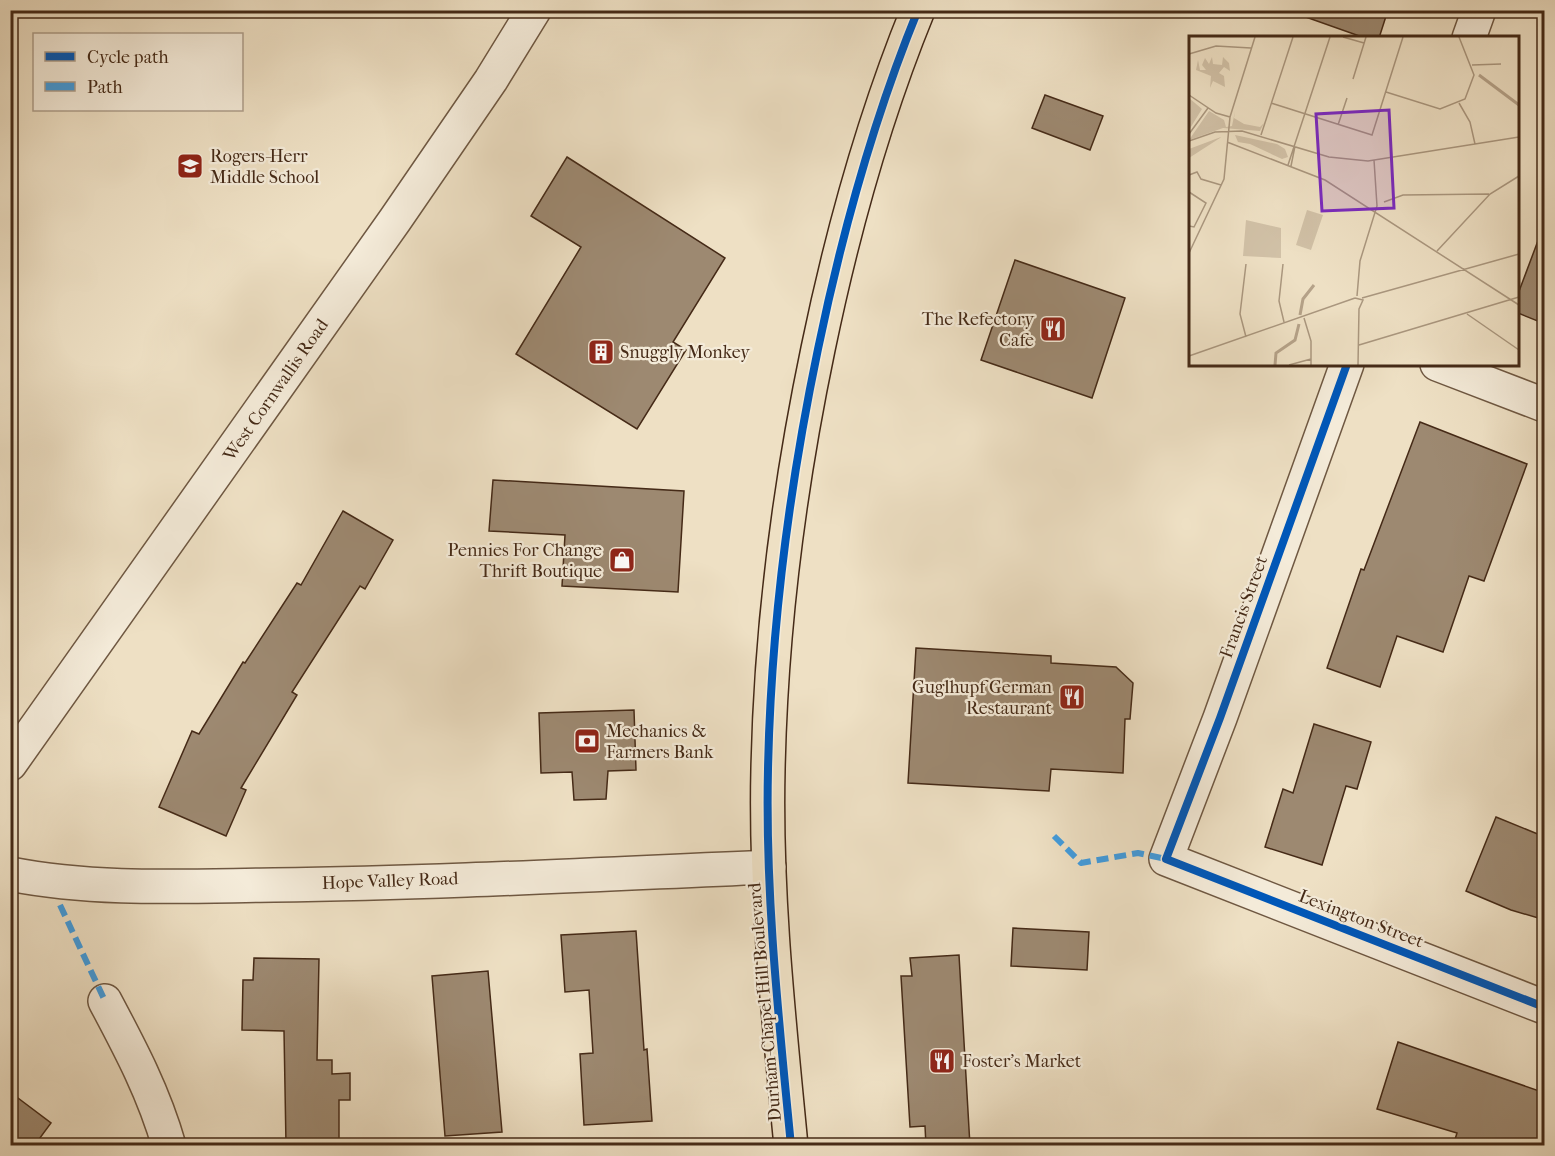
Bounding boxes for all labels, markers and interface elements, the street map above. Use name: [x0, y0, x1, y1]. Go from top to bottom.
legend: [33, 33, 243, 111]
inset map: [1189, 36, 1519, 366]
text: Cycle path: [87, 47, 168, 68]
text: Path: [87, 77, 123, 98]
place label: Rogers-Herr Middle School: [210, 146, 319, 188]
school or university icon: Rogers-Herr Middle School: [175, 151, 205, 181]
place label: The Refectory Cafe: [922, 309, 1035, 351]
restaurant icon: The Refectory Cafe: [1038, 314, 1068, 344]
street label: West Cornwallis Road: [218, 315, 333, 466]
building icon: Snuggly Monkey: [586, 337, 616, 367]
place label: Snuggly Monkey: [620, 342, 751, 363]
place label: Pennies For Change Thrift Boutique: [448, 540, 602, 582]
shop icon: Pennies For Change Thrift Boutique: [607, 545, 637, 575]
street label: Francis Street: [1216, 552, 1272, 661]
place label: Guglhupf German Restaurant: [912, 677, 1053, 719]
restaurant icon: Guglhupf German Restaurant: [1057, 682, 1087, 712]
place label: Mechanics & Farmers Bank: [606, 721, 714, 763]
bank icon: Mechanics & Farmers Bank: [572, 726, 602, 756]
street label: Hope Valley Road: [321, 868, 459, 894]
street label: Durham-Chapel Hill Boulevard: [744, 881, 786, 1122]
street label: Lexington Street: [1296, 886, 1427, 953]
restaurant icon: Foster's Market: [927, 1046, 957, 1076]
place label: Foster's Market: [962, 1051, 1082, 1072]

